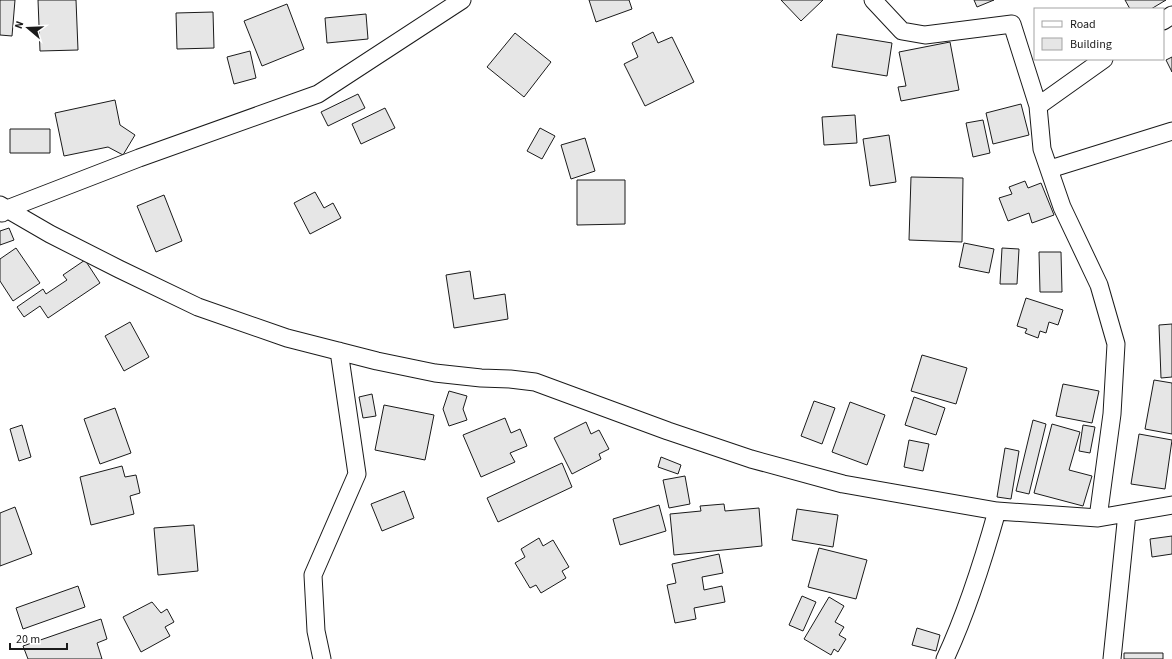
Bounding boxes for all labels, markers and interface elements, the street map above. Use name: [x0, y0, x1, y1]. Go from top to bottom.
north arrow: [8, 8, 48, 48]
legend: [1034, 8, 1164, 60]
text: Road: [1070, 16, 1096, 33]
text: N: [11, 19, 27, 31]
text: Building: [1070, 36, 1112, 53]
scale bar: [10, 625, 67, 651]
text: 20 m: [16, 631, 40, 648]

